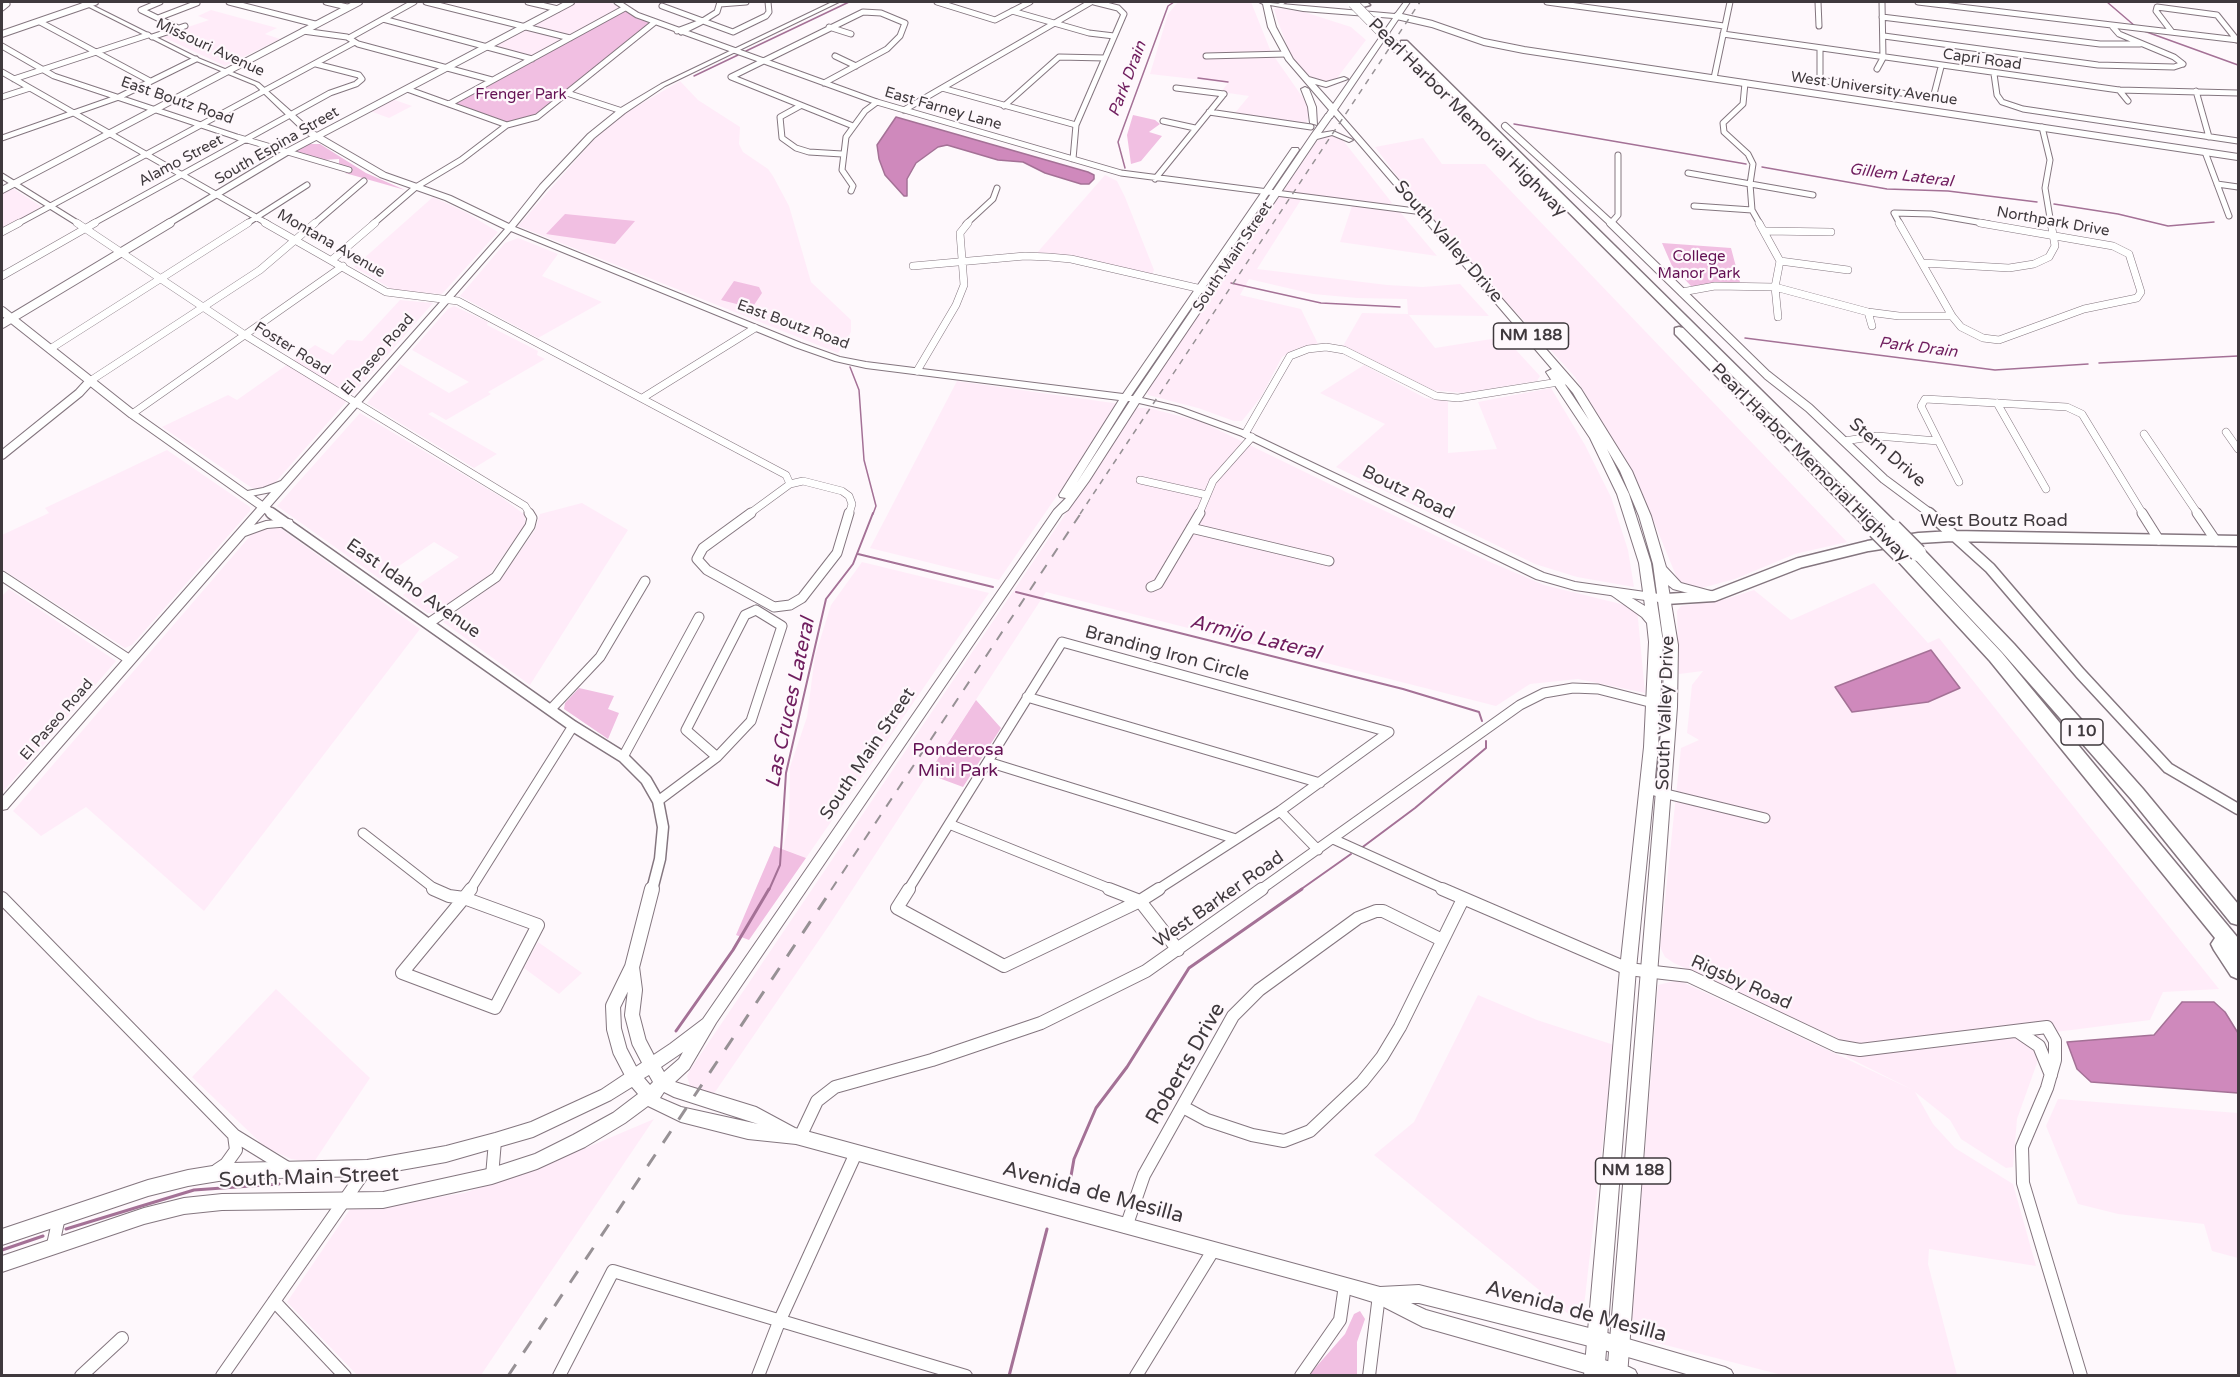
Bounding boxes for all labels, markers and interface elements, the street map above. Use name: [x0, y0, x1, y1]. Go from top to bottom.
street label: Pearl Harbor Memorial Highway: [1363, 14, 1571, 222]
street label: Missouri Avenue: [153, 15, 267, 81]
water label: Park Drain: [1105, 39, 1151, 119]
street label: Capri Road: [1941, 46, 2023, 74]
street label: West University Avenue: [1790, 68, 1958, 110]
street label: East Boutz Road: [118, 73, 236, 129]
street label: East Farney Lane: [882, 84, 1004, 134]
park label: Frenger Park: [475, 86, 567, 104]
street label: South Espina Street: [212, 103, 342, 189]
street label: Alamo Street: [136, 131, 226, 191]
water label: Gillem Lateral: [1848, 160, 1954, 192]
street label: South Valley Drive: [1389, 176, 1507, 308]
street label: South Main Street: [1190, 199, 1276, 315]
street label: Northpark Drive: [1995, 203, 2111, 241]
street label: Montana Avenue: [274, 206, 388, 282]
park label: College Manor Park: [1658, 248, 1740, 283]
street label: East Boutz Road: [734, 296, 852, 354]
street label: El Paseo Road: [338, 311, 418, 399]
street label: Foster Road: [251, 319, 333, 379]
road number: NM 188: [1494, 323, 1568, 349]
water label: Park Drain: [1878, 334, 1958, 362]
street label: Pearl Harbor Memorial Highway: [1706, 359, 1914, 567]
street label: Stern Drive: [1844, 414, 1930, 492]
street label: Boutz Road: [1358, 461, 1458, 525]
street label: West Boutz Road: [1920, 510, 2068, 532]
street label: East Idaho Avenue: [342, 535, 484, 643]
water label: Armijo Lateral: [1187, 610, 1323, 666]
water label: Las Cruces Lateral: [761, 616, 821, 790]
street label: Branding Iron Circle: [1082, 622, 1252, 686]
street label: South Valley Drive: [1653, 635, 1679, 791]
street label: El Paseo Road: [17, 676, 97, 764]
street label: South Main Street: [816, 684, 920, 824]
road number: I 10: [2061, 719, 2103, 745]
park label: Ponderosa Mini Park: [912, 739, 1004, 782]
street label: West Barker Road: [1150, 847, 1288, 953]
street label: Rigsby Road: [1687, 951, 1795, 1015]
street label: Roberts Drive: [1141, 999, 1231, 1129]
street label: Avenida de Mesilla: [1000, 1157, 1186, 1229]
road number: NM 188: [1596, 1158, 1670, 1184]
street label: South Main Street: [218, 1162, 400, 1194]
street label: Avenida de Mesilla: [1483, 1276, 1669, 1348]

